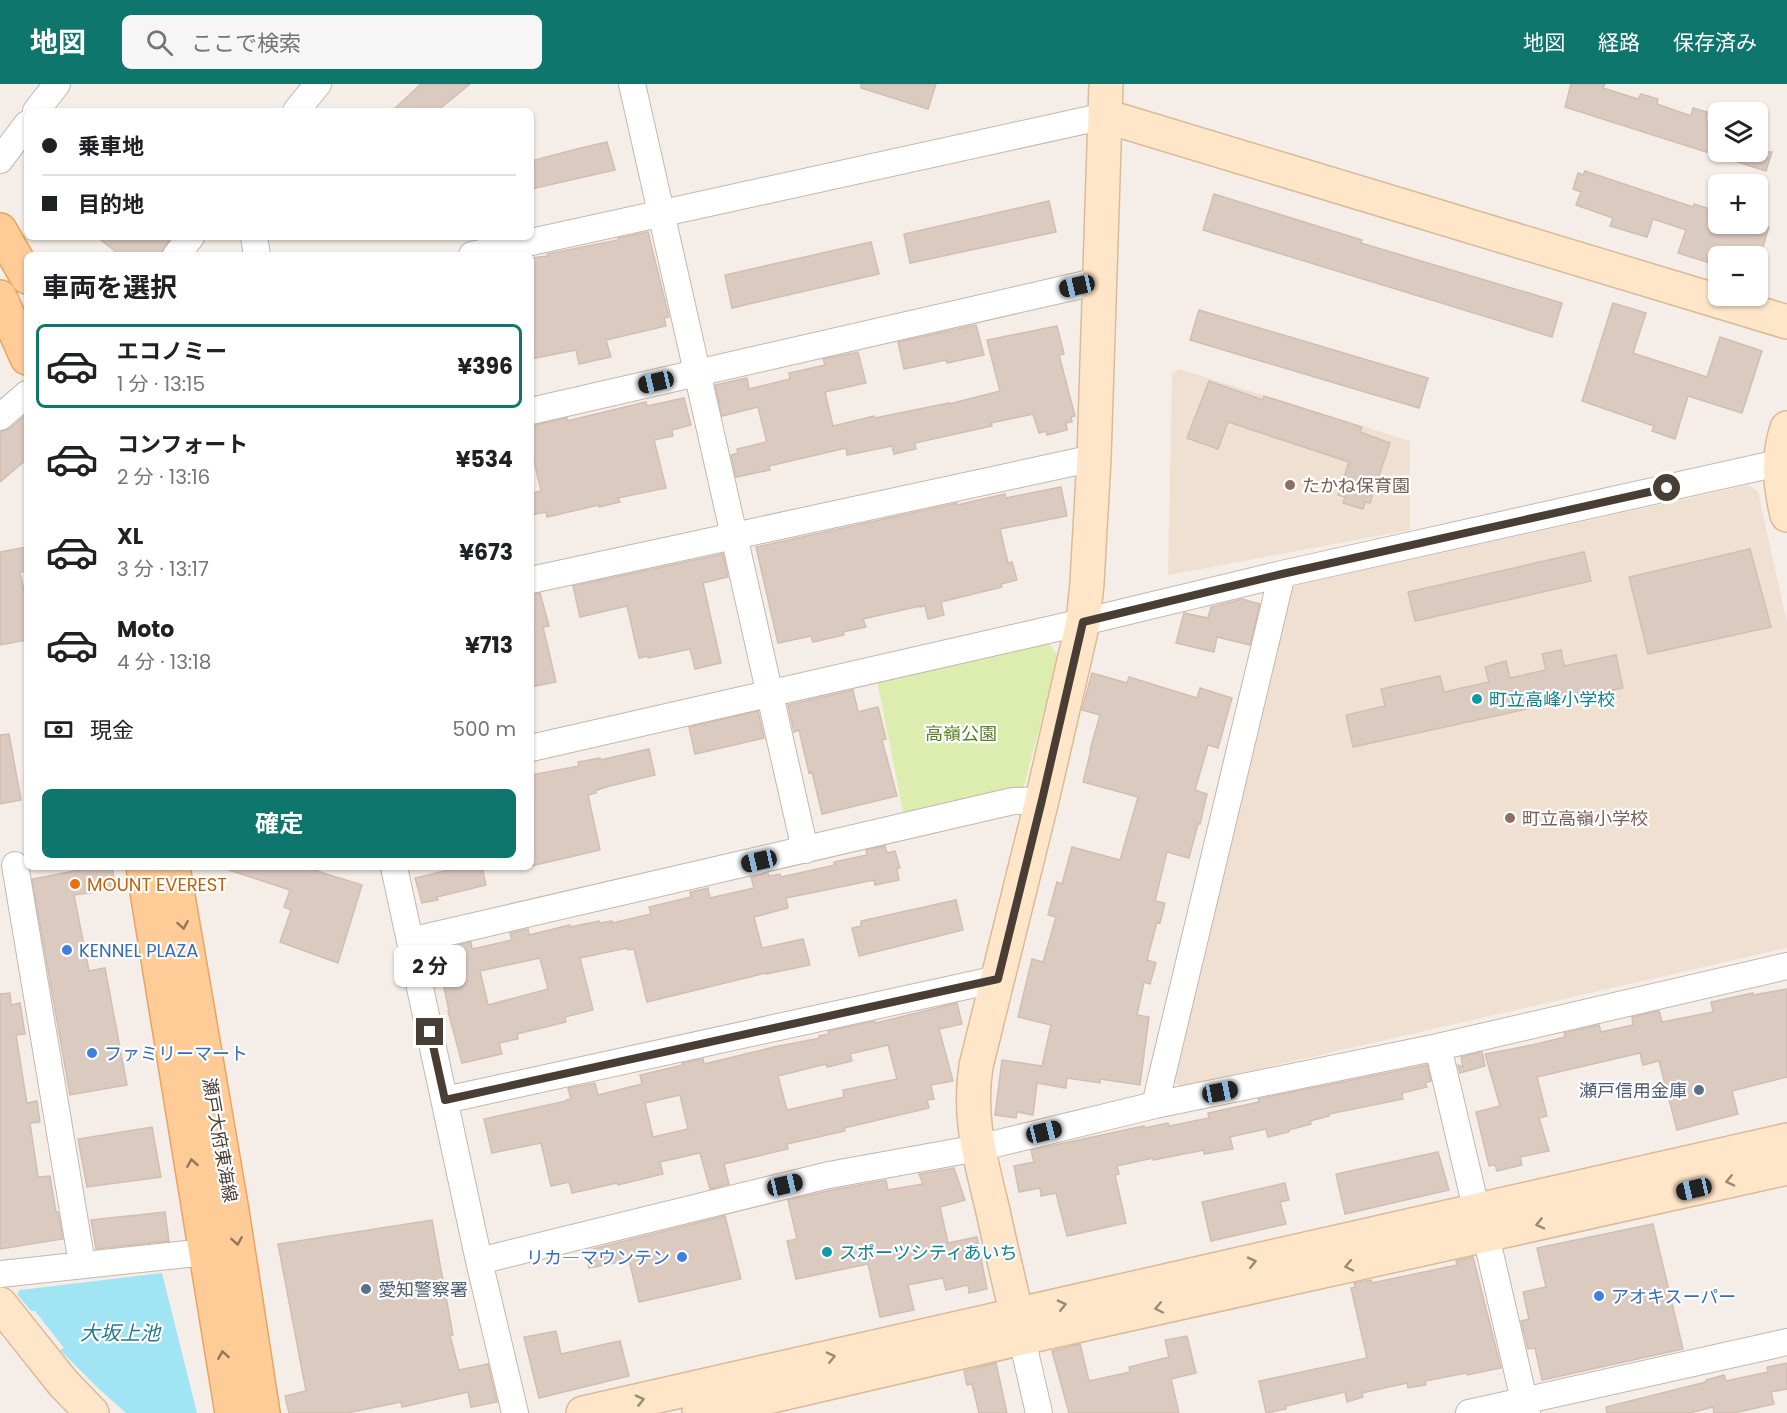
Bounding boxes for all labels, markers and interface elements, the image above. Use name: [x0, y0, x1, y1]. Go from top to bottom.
search box: [122, 15, 542, 69]
text: 地図: [30, 23, 86, 62]
icon: search: [143, 26, 176, 59]
text: ここで検索: [191, 28, 301, 59]
text: 地図: [1523, 28, 1565, 57]
text: 経路: [1598, 28, 1640, 57]
text: 保存済み: [1673, 28, 1757, 57]
map controls: [1708, 102, 1768, 306]
button: layers: [1708, 102, 1768, 162]
text: 乗車地: [78, 131, 144, 162]
button: +: [1708, 174, 1768, 234]
text: 目的地: [78, 189, 144, 220]
button: −: [1708, 246, 1768, 306]
text: 車両を選択: [42, 269, 177, 306]
car: [1057, 273, 1097, 299]
text: エコノミー: [117, 336, 227, 367]
icon: car: [45, 339, 99, 393]
text: ¥396: [457, 351, 513, 382]
car: [636, 369, 676, 395]
text: 1 分 · 13:15: [117, 370, 205, 398]
text: コンフォート: [117, 429, 248, 460]
icon: car: [45, 432, 99, 486]
text: ¥534: [456, 444, 513, 475]
text: 2 分 · 13:16: [117, 463, 210, 491]
place label: たかね保育園: [1302, 473, 1410, 498]
route start: [1653, 474, 1680, 501]
marker: たかね保育園: [1283, 478, 1297, 492]
text: XL: [117, 521, 143, 552]
icon: car: [45, 525, 99, 579]
text: ¥673: [459, 537, 513, 568]
text: 3 分 · 13:17: [117, 555, 209, 583]
text: Moto: [117, 614, 174, 645]
icon: car: [45, 618, 99, 672]
text: ¥713: [465, 630, 513, 661]
text: 4 分 · 13:18: [117, 648, 211, 676]
place label: 町立高峰小学校: [1489, 687, 1615, 712]
marker: 町立高峰小学校: [1470, 692, 1484, 706]
icon: cash: [42, 713, 75, 746]
text: 現金: [90, 715, 134, 746]
text: 500 m: [452, 715, 516, 743]
park label: 高嶺公園: [925, 721, 997, 746]
button: 確定: [42, 789, 516, 858]
place label: 町立高嶺小学校: [1522, 806, 1648, 831]
marker: 町立高嶺小学校: [1503, 811, 1517, 825]
car: [739, 848, 779, 874]
place label: MOUNT EVEREST: [87, 872, 227, 897]
marker: MOUNT EVEREST: [68, 877, 82, 891]
one-way arrow: [176, 919, 189, 929]
place label: KENNEL PLAZA: [79, 938, 198, 963]
marker: KENNEL PLAZA: [60, 943, 74, 957]
callout: 2 分: [394, 945, 466, 987]
text: 2 分: [412, 952, 448, 980]
route end: [416, 1018, 443, 1045]
place label: ファミリーマート: [104, 1041, 248, 1066]
marker: ファミリーマート: [85, 1046, 99, 1060]
street label: 瀬戸大府東海線: [197, 1076, 243, 1204]
place label: 瀬戸信用金庫: [1579, 1078, 1687, 1103]
car: [1201, 1080, 1239, 1104]
marker: 瀬戸信用金庫: [1692, 1083, 1706, 1097]
car: [1024, 1119, 1064, 1145]
one-way arrow: [186, 1158, 198, 1167]
car: [765, 1172, 805, 1198]
one-way arrow: [1725, 1174, 1735, 1187]
car: [1674, 1176, 1714, 1202]
one-way arrow: [1535, 1217, 1545, 1230]
one-way arrow: [230, 1237, 242, 1246]
place label: スポーツシティあいち: [839, 1240, 1018, 1265]
place label: リカ―マウンテン: [526, 1245, 670, 1270]
marker: スポーツシティあいち: [820, 1245, 834, 1259]
marker: リカ―マウンテン: [675, 1250, 689, 1264]
one-way arrow: [1247, 1256, 1257, 1269]
one-way arrow: [1344, 1259, 1354, 1272]
place label: 愛知警察署: [378, 1277, 468, 1302]
marker: 愛知警察署: [359, 1282, 373, 1296]
place label: アオキスーパー: [1611, 1284, 1736, 1309]
marker: アオキスーパー: [1592, 1289, 1606, 1303]
one-way arrow: [1056, 1299, 1066, 1312]
one-way arrow: [1154, 1300, 1164, 1313]
water label: 大坂上池: [80, 1319, 162, 1347]
one-way arrow: [217, 1351, 229, 1360]
one-way arrow: [825, 1351, 835, 1364]
one-way arrow: [635, 1394, 645, 1407]

